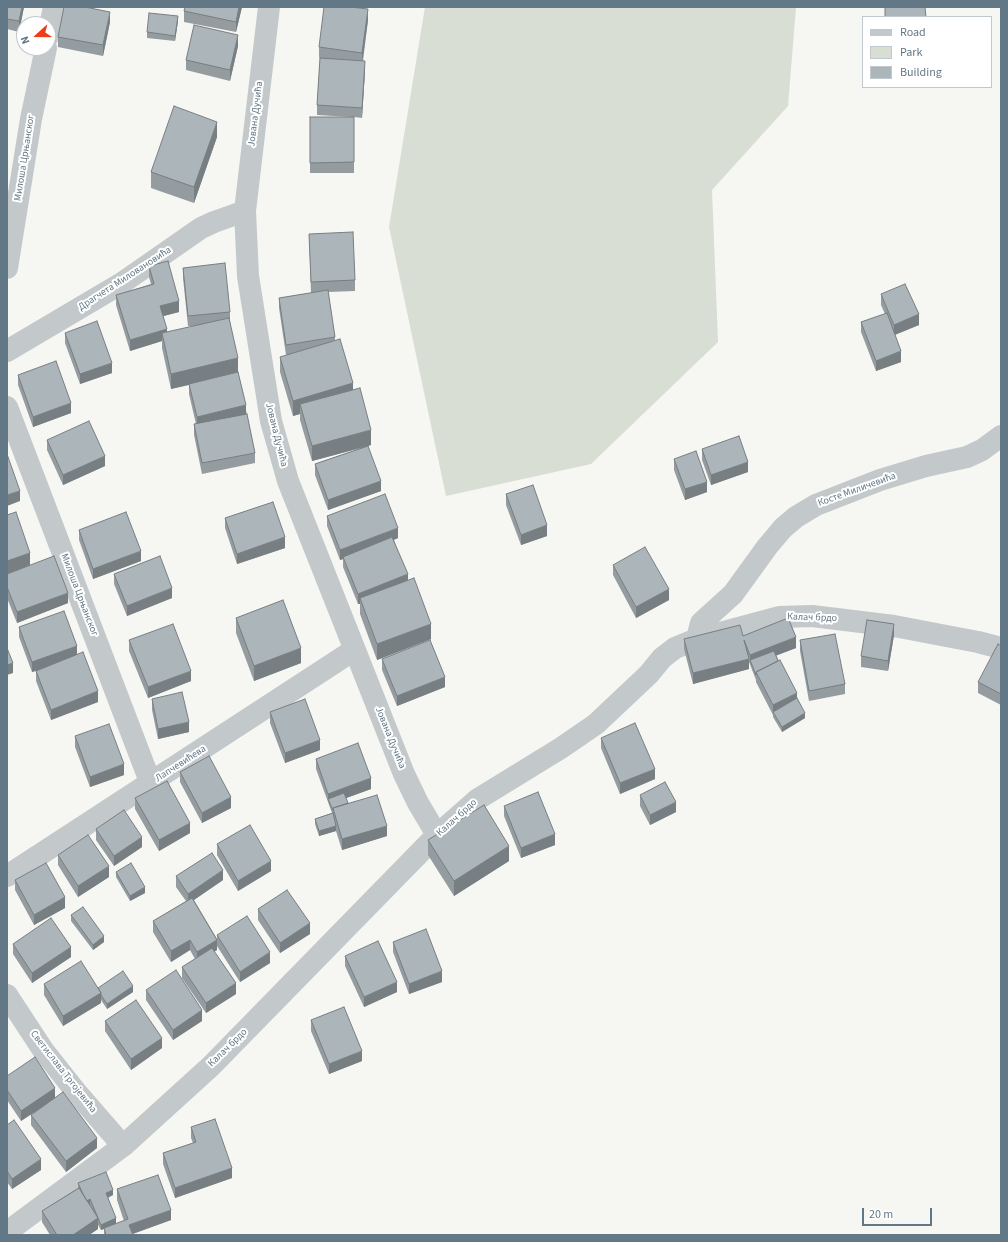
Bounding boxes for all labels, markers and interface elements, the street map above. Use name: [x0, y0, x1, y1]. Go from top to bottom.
north arrow: [16, 16, 56, 56]
legend: [862, 16, 992, 88]
text: Road: [900, 24, 926, 41]
text: N: [17, 34, 34, 46]
text: Park: [900, 44, 922, 61]
text: Building: [900, 64, 942, 81]
street label: Јована Дучића: [246, 81, 266, 147]
street label: Милоша Црњанског: [12, 114, 38, 202]
street label: Драгчета Миловановића: [76, 244, 174, 314]
street label: Јована Дучића: [262, 402, 290, 468]
street label: Косте Миличевића: [816, 470, 898, 510]
street label: Милоша Црњанског: [58, 552, 100, 638]
street label: Калач брдо: [787, 611, 837, 625]
street label: Јована Дучића: [372, 705, 408, 771]
street label: Лапчевићева: [153, 743, 209, 785]
street label: Калач брдо: [434, 797, 480, 839]
street label: Калач брдо: [206, 1026, 250, 1070]
street label: Светислава Тргојевића: [27, 1028, 99, 1116]
scale bar: [864, 1200, 934, 1226]
text: 20 m: [869, 1206, 893, 1223]

